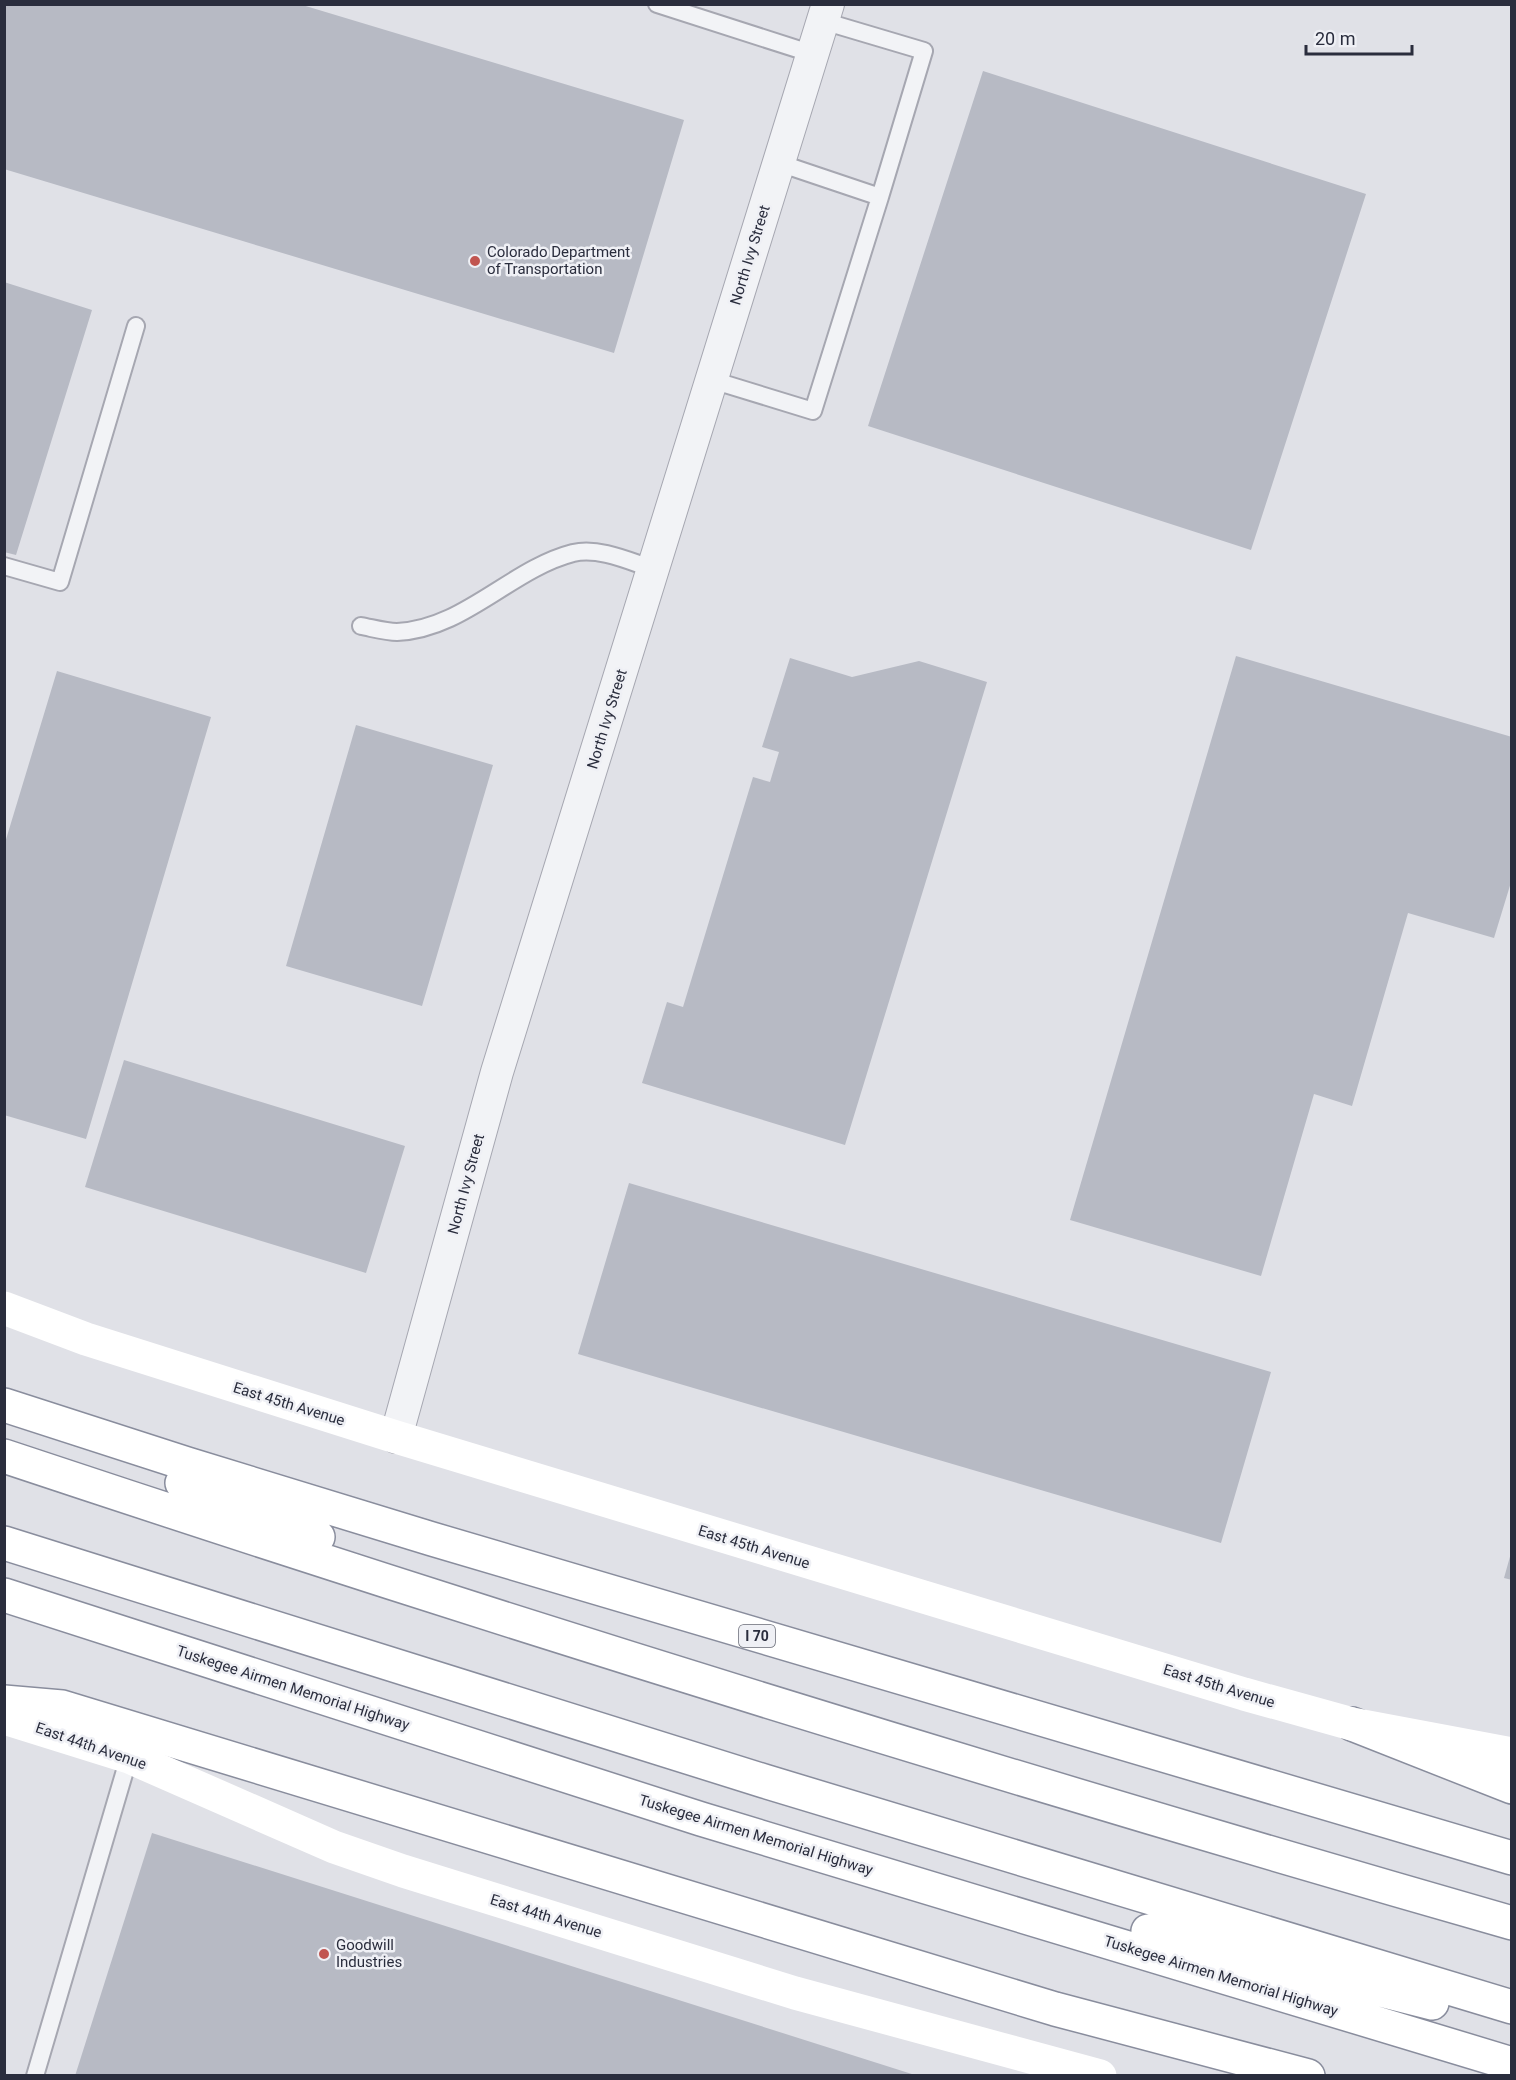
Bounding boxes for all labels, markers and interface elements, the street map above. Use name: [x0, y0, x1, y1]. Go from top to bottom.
scale bar: [1306, 18, 1412, 56]
text: 20 m: [1315, 28, 1355, 49]
street label: North Ivy Street: [726, 203, 774, 307]
place label: Colorado Department of Transportation: [487, 243, 630, 278]
marker: Colorado Department of Transportation: [468, 254, 482, 268]
street label: North Ivy Street: [583, 667, 631, 771]
street label: North Ivy Street: [444, 1132, 488, 1236]
street label: East 45th Avenue: [231, 1378, 347, 1430]
street label: East 45th Avenue: [696, 1521, 812, 1573]
road number: I 70: [739, 1625, 775, 1647]
street label: Tuskegee Airmen Memorial Highway: [174, 1642, 412, 1734]
street label: East 45th Avenue: [1161, 1660, 1277, 1712]
street label: East 44th Avenue: [33, 1719, 149, 1773]
street label: Tuskegee Airmen Memorial Highway: [637, 1791, 875, 1879]
street label: East 44th Avenue: [488, 1890, 604, 1942]
street label: Tuskegee Airmen Memorial Highway: [1102, 1932, 1340, 2020]
place label: Goodwill Industries: [336, 1936, 402, 1971]
marker: Goodwill Industries: [317, 1947, 331, 1961]

